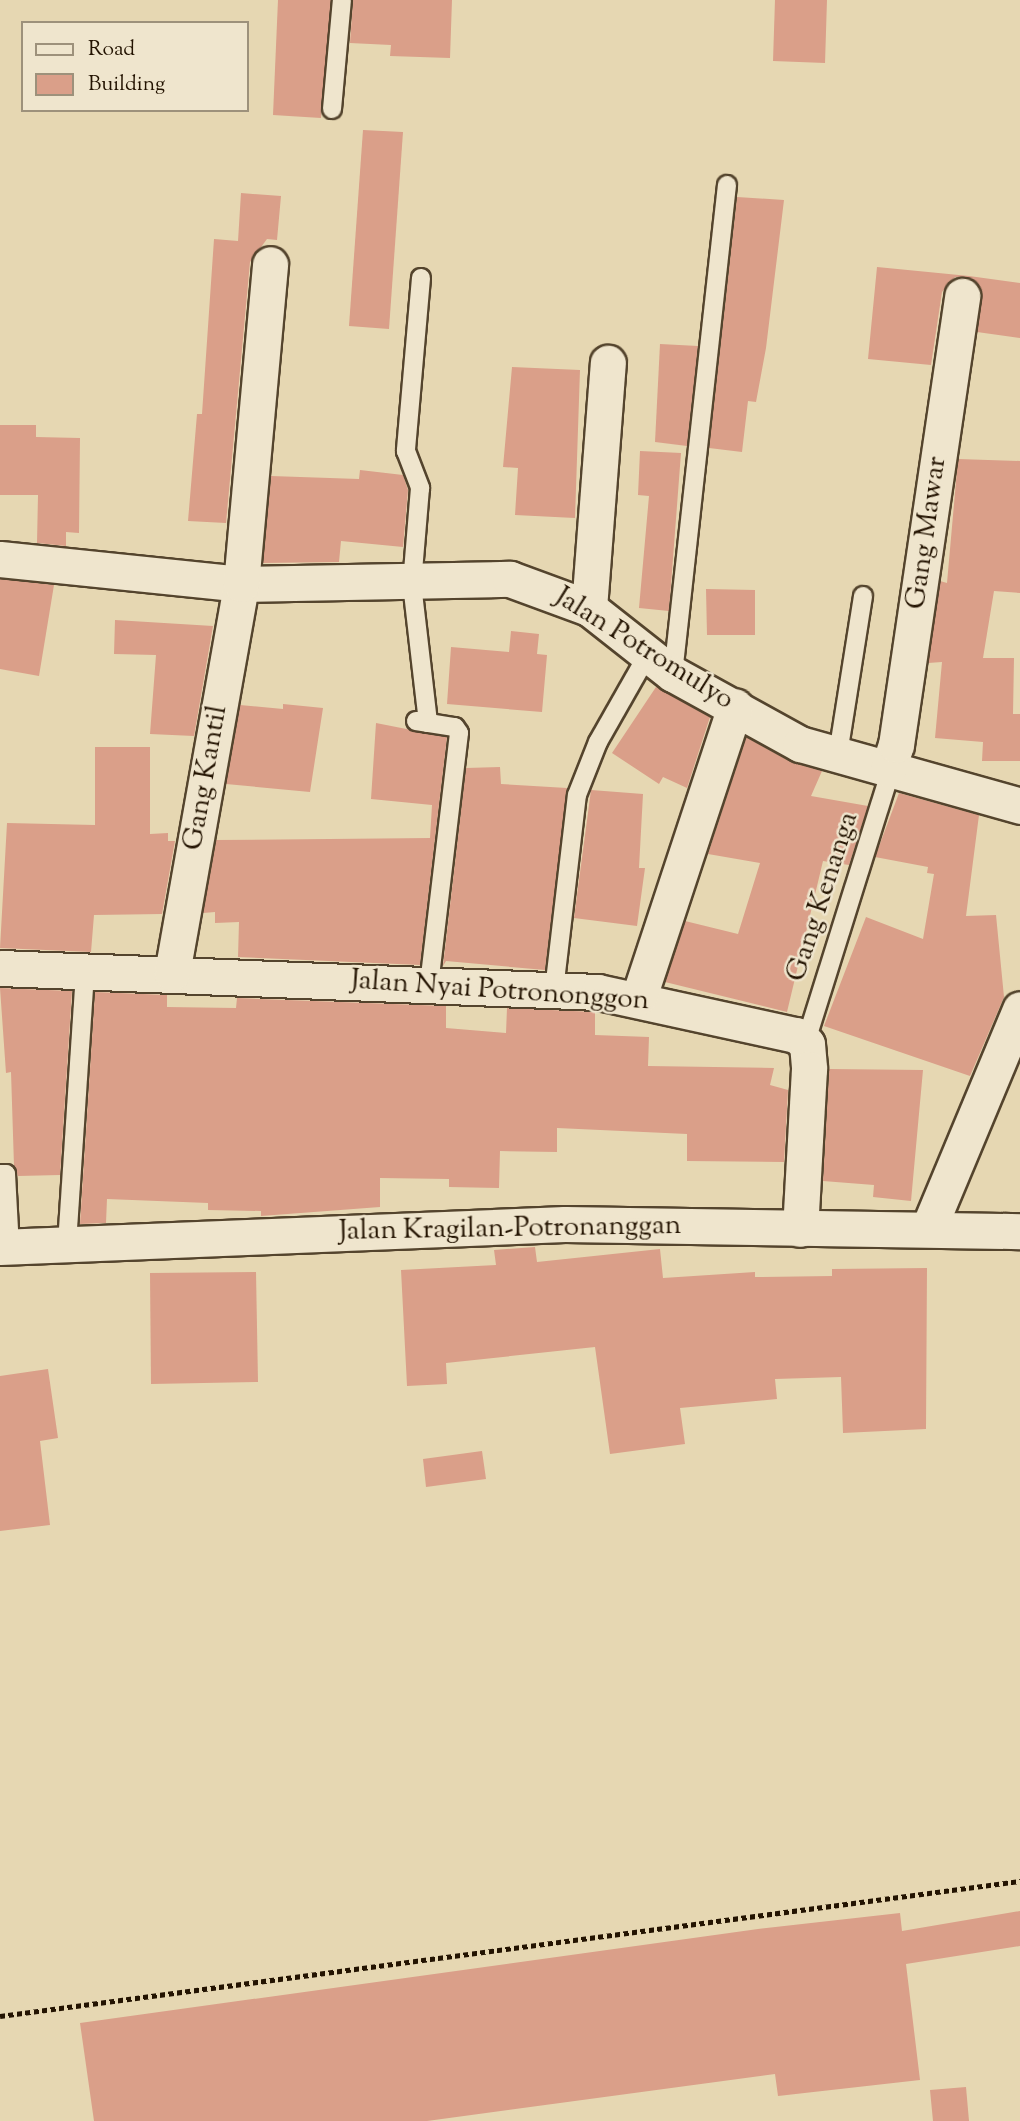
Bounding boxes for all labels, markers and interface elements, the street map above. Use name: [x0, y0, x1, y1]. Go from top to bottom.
legend: [21, 21, 248, 112]
text: Road: [88, 35, 135, 65]
text: Building: [88, 70, 165, 100]
street label: Gang Mawar: [900, 454, 954, 612]
street label: Jalan Potromulyo: [548, 581, 740, 717]
street label: Gang Kantil: [177, 703, 235, 853]
street label: Gang Kenanga: [780, 808, 866, 986]
street label: Jalan Nyai Potrononggon: [350, 964, 650, 1018]
street label: Jalan Kragilan-Potronanggan: [338, 1209, 682, 1249]

